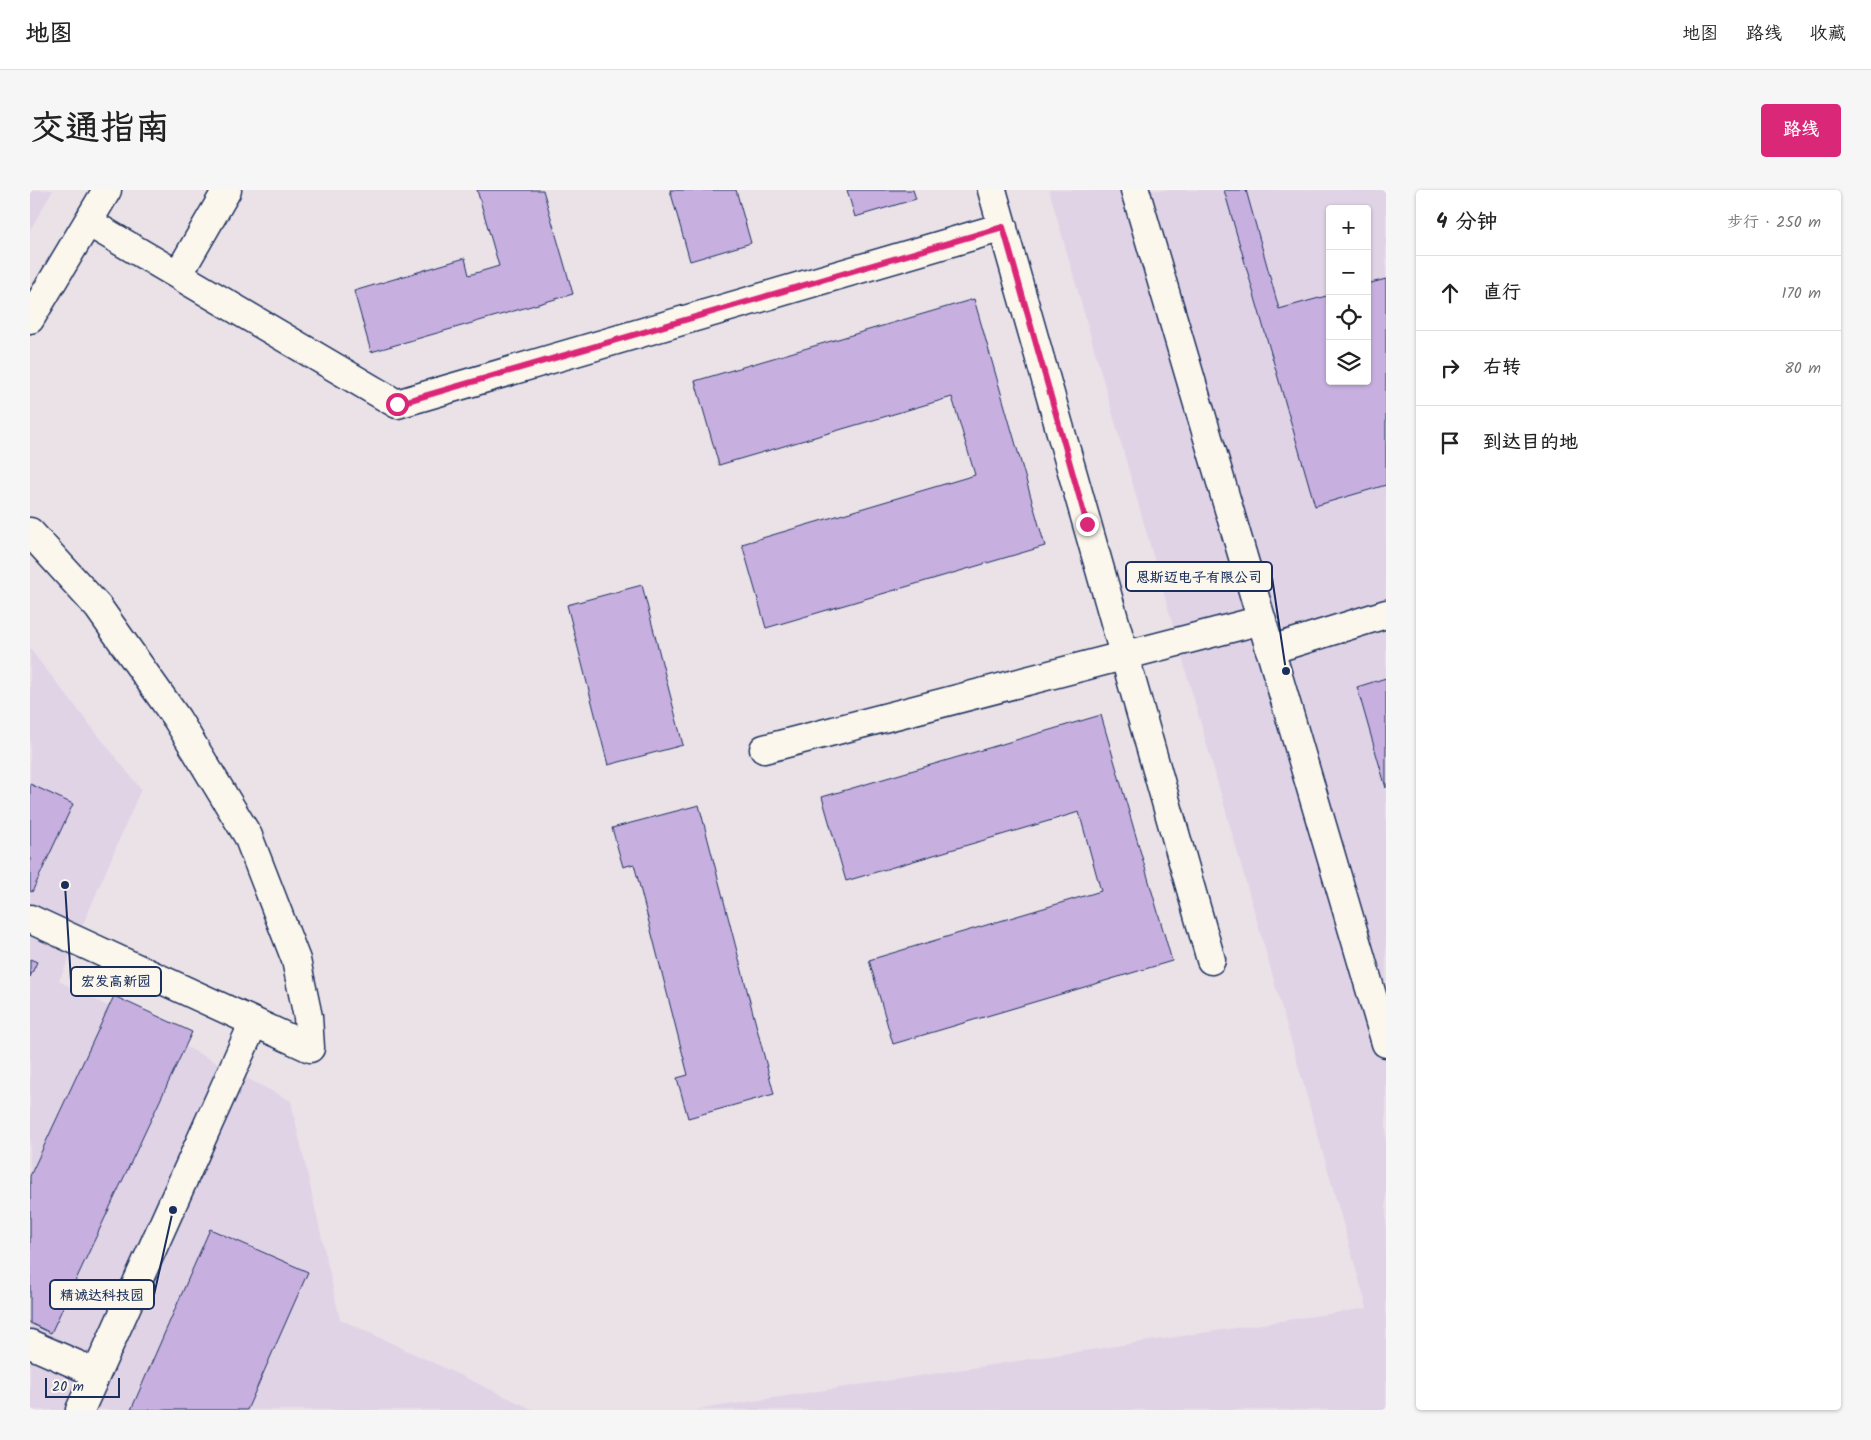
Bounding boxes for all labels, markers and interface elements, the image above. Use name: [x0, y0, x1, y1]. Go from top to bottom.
text: 地图: [25, 15, 73, 54]
text: 地图: [1682, 20, 1718, 49]
text: 路线: [1746, 20, 1782, 49]
text: 收藏: [1810, 20, 1846, 49]
text: 交通指南: [30, 102, 170, 158]
button: 路线: [1761, 104, 1841, 157]
map controls: [1326, 205, 1371, 385]
button: +: [1326, 205, 1371, 250]
text: 4 分钟: [1436, 206, 1498, 239]
text: 步行 · 250 m: [1727, 210, 1821, 235]
button: −: [1326, 250, 1371, 295]
text: 直行: [1483, 278, 1521, 308]
icon: ahead: [1436, 279, 1464, 307]
text: 170 m: [1781, 281, 1821, 306]
button: locate: [1326, 295, 1371, 340]
button: layers: [1326, 340, 1371, 385]
text: 右转: [1483, 353, 1521, 383]
icon: right: [1436, 354, 1464, 382]
text: 80 m: [1784, 356, 1821, 381]
route start: [386, 393, 409, 416]
text: 到达目的地: [1483, 428, 1578, 458]
icon: arrive: [1436, 429, 1464, 457]
route end: [1076, 513, 1099, 536]
callout: 恩斯迈电子有限公司: [1126, 562, 1272, 591]
text: 恩斯迈电子有限公司: [1136, 567, 1262, 589]
callout: 宏发高新园: [71, 967, 161, 996]
text: 宏发高新园: [81, 971, 151, 993]
callout: 精诚达科技园: [50, 1280, 154, 1309]
text: 精诚达科技园: [60, 1285, 144, 1307]
scale bar: [45, 1375, 120, 1398]
text: 20 m: [52, 1376, 84, 1398]

